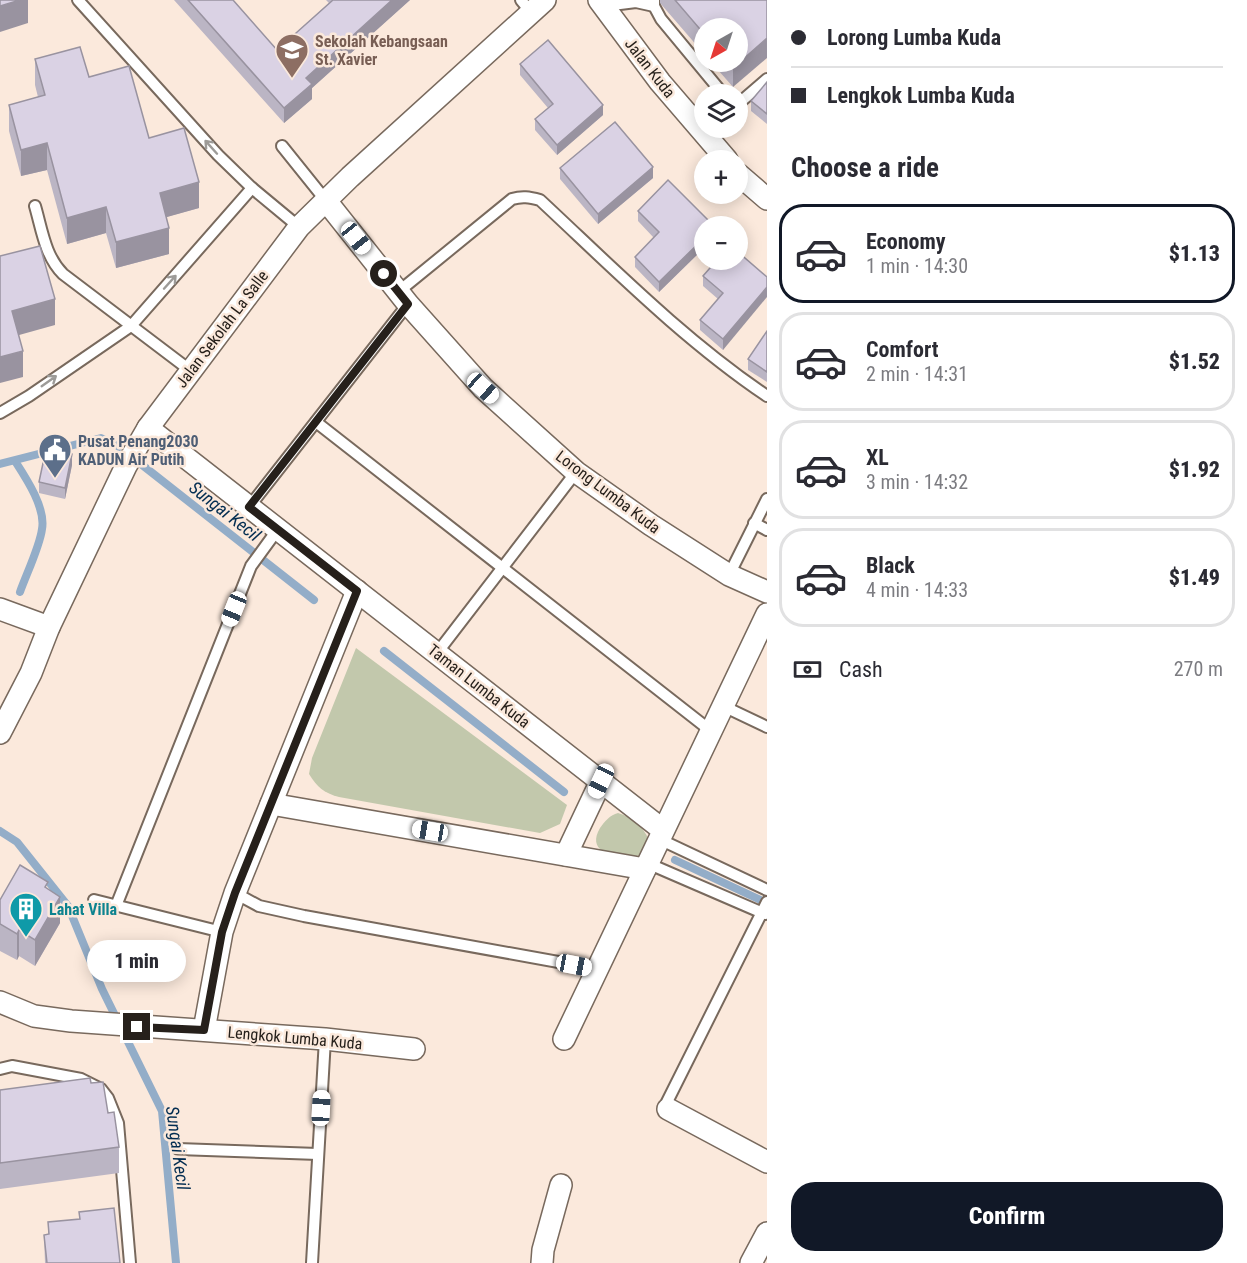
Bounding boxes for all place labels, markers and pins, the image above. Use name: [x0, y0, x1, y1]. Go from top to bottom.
school or university icon: Sekolah Kebangsaan St. Xavier: [274, 32, 310, 79]
place label: Sekolah Kebangsaan St. Xavier: [315, 32, 448, 69]
public building icon: Pusat Penang2030 KADUN Air Putih: [37, 432, 73, 479]
place label: Pusat Penang2030 KADUN Air Putih: [78, 432, 199, 469]
building icon: Lahat Villa: [8, 891, 44, 938]
place label: Lahat Villa: [49, 900, 118, 919]

